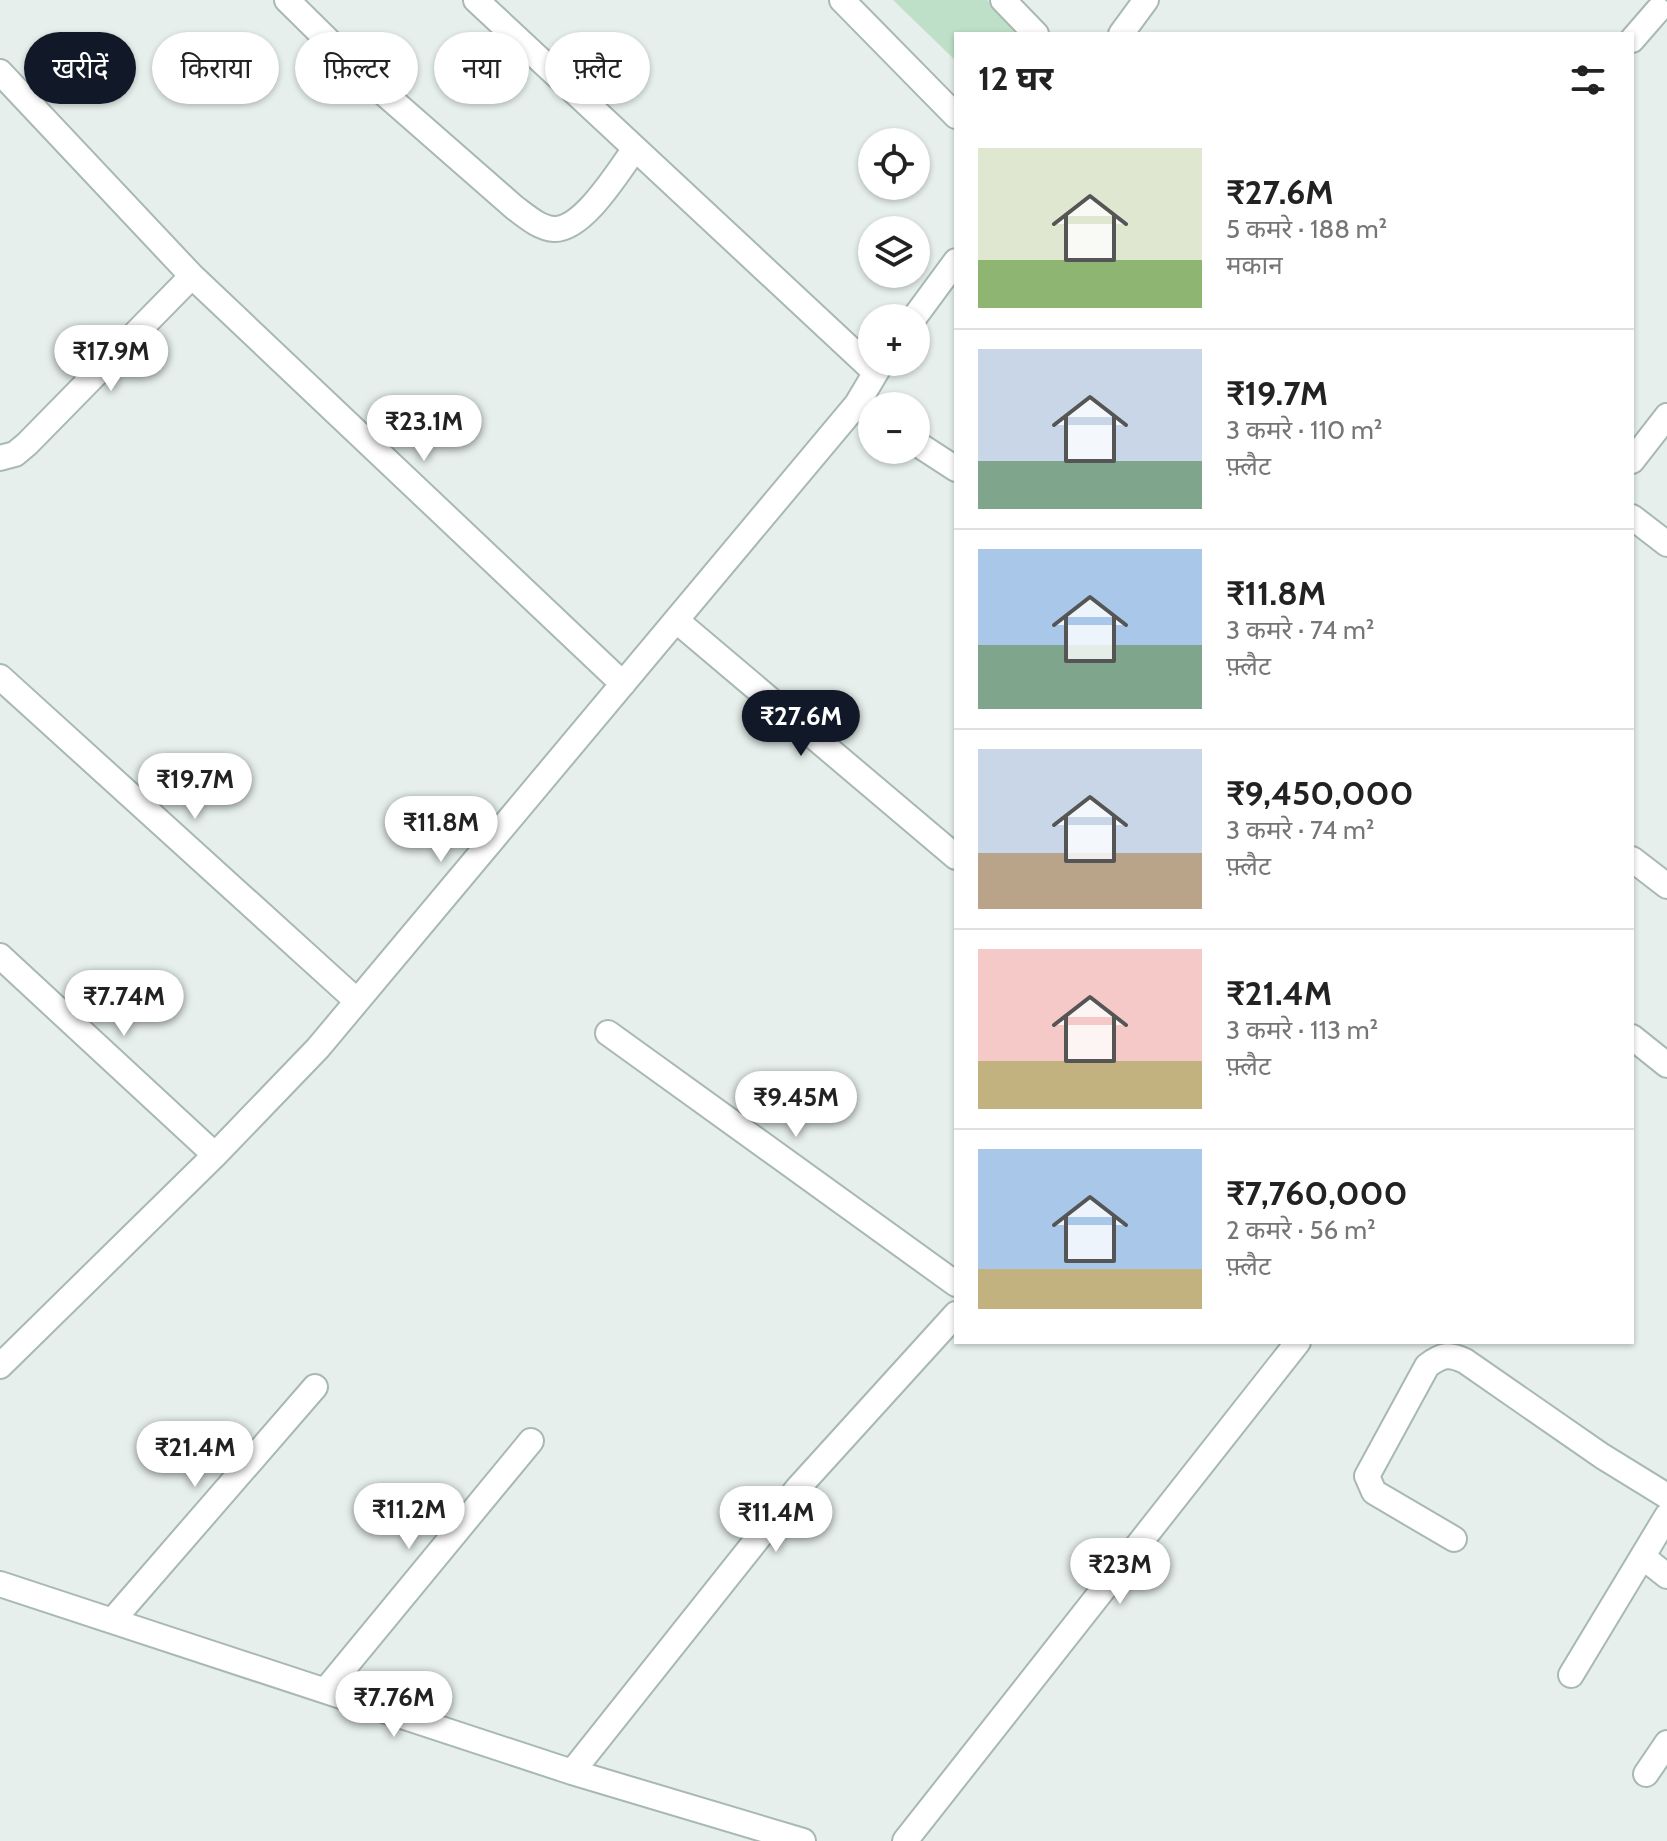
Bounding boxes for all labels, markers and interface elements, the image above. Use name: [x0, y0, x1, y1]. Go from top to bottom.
chip: खरीदें: [24, 32, 136, 104]
chip: किराया: [152, 32, 279, 104]
chip: फ़िल्टर: [295, 32, 418, 104]
chip: नया: [434, 32, 529, 104]
chip: फ़्लैट: [545, 32, 650, 104]
text: 12 घर: [978, 57, 1053, 99]
icon: filters: [1566, 58, 1610, 102]
map controls: [858, 128, 930, 464]
button: locate: [858, 128, 930, 200]
text: ₹27.6M: [1226, 171, 1334, 213]
icon: home: [1042, 180, 1138, 276]
text: 5 कमरे · 188 m²: [1226, 213, 1387, 245]
button: layers: [858, 216, 930, 288]
text: मकान: [1226, 249, 1283, 281]
button: +: [858, 304, 930, 376]
pin: ₹17.9M: [46, 325, 176, 393]
text: ₹17.9M: [72, 335, 150, 367]
text: ₹19.7M: [1226, 372, 1328, 414]
icon: home: [1042, 381, 1138, 477]
button: −: [858, 392, 930, 464]
pin: ₹23.1M: [359, 395, 489, 463]
text: ₹23.1M: [385, 405, 463, 437]
text: 3 कमरे · 110 m²: [1226, 414, 1382, 446]
text: फ़्लैट: [1226, 450, 1271, 482]
text: ₹11.8M: [1226, 572, 1326, 614]
icon: home: [1042, 581, 1138, 677]
text: 3 कमरे · 74 m²: [1226, 614, 1374, 646]
text: फ़्लैट: [1226, 650, 1271, 682]
pin: ₹27.6M: [736, 690, 866, 758]
text: ₹27.6M: [760, 700, 842, 732]
pin: ₹19.7M: [130, 753, 260, 821]
text: ₹19.7M: [156, 763, 234, 795]
text: ₹9,450,000: [1226, 772, 1414, 814]
icon: home: [1042, 781, 1138, 877]
pin: ₹11.8M: [376, 796, 506, 864]
text: ₹11.8M: [403, 806, 479, 838]
text: 3 कमरे · 74 m²: [1226, 814, 1374, 846]
text: फ़्लैट: [1226, 850, 1271, 882]
pin: ₹7.74M: [59, 970, 189, 1038]
text: ₹21.4M: [1226, 972, 1332, 1014]
text: ₹7.74M: [83, 980, 165, 1012]
icon: home: [1042, 981, 1138, 1077]
text: 3 कमरे · 113 m²: [1226, 1014, 1378, 1046]
text: फ़्लैट: [1226, 1050, 1271, 1082]
pin: ₹9.45M: [731, 1071, 861, 1139]
text: ₹9.45M: [753, 1081, 839, 1113]
text: ₹7,760,000: [1226, 1172, 1408, 1214]
icon: home: [1042, 1181, 1138, 1277]
text: 2 कमरे · 56 m²: [1226, 1214, 1376, 1246]
text: फ़्लैट: [1226, 1250, 1271, 1282]
pin: ₹21.4M: [130, 1421, 260, 1489]
text: ₹21.4M: [154, 1431, 236, 1463]
pin: ₹11.2M: [344, 1483, 474, 1551]
pin: ₹11.4M: [711, 1486, 841, 1554]
text: ₹11.2M: [372, 1493, 446, 1525]
text: ₹11.4M: [738, 1496, 814, 1528]
pin: ₹23M: [1073, 1538, 1167, 1606]
text: ₹23M: [1088, 1548, 1152, 1580]
pin: ₹7.76M: [329, 1671, 459, 1739]
text: ₹7.76M: [353, 1681, 435, 1713]

